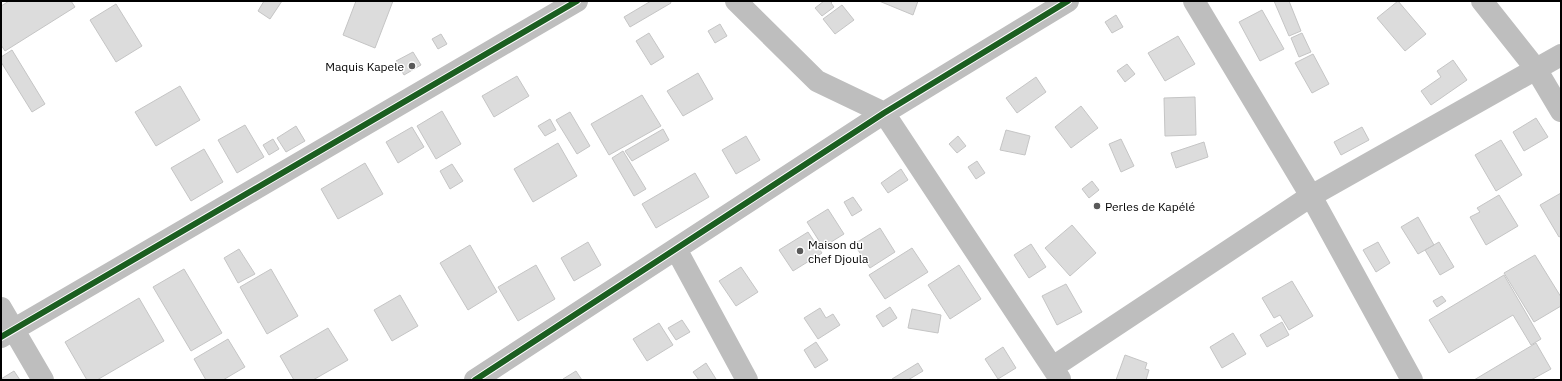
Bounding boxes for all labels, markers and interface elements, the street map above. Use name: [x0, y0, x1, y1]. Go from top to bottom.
place label: Maquis Kapele: [325, 59, 404, 74]
marker: Maquis Kapele: [407, 61, 417, 71]
place label: Perles de Kapélé: [1105, 199, 1196, 214]
marker: Perles de Kapélé: [1092, 201, 1102, 211]
place label: Maison du chef Djoula: [808, 237, 869, 266]
marker: Maison du chef Djoula: [795, 246, 805, 256]

